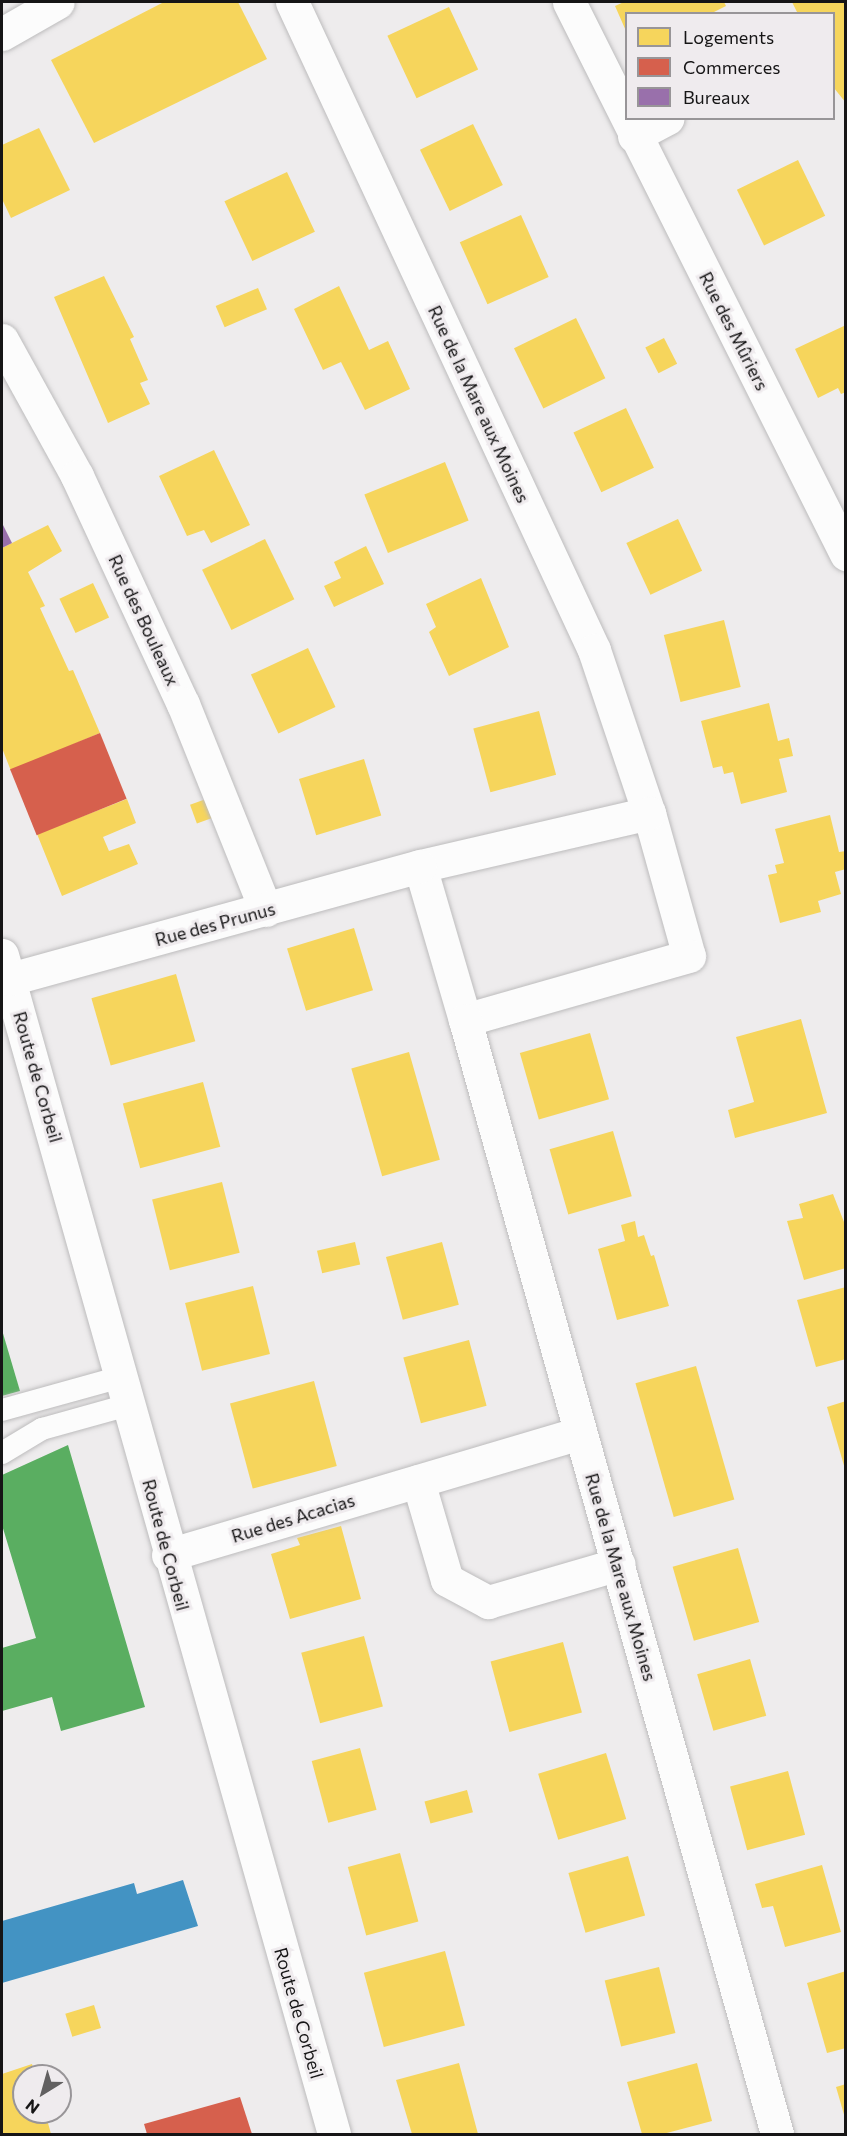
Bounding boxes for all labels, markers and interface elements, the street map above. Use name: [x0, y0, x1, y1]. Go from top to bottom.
legend: [625, 12, 835, 120]
text: Logements: [683, 26, 774, 48]
text: Commerces: [683, 56, 780, 78]
text: Bureaux: [683, 86, 750, 108]
street label: Rue des Mûriers: [695, 268, 773, 394]
street label: Rue de la Mare aux Moines: [424, 302, 534, 506]
street label: Rue des Bouleaux: [104, 551, 184, 689]
street label: Rue des Prunus: [153, 898, 277, 950]
street label: Route de Corbeil: [9, 1009, 67, 1145]
street label: Rue de la Mare aux Moines: [581, 1471, 661, 1683]
street label: Route de Corbeil: [138, 1477, 194, 1613]
street label: Rue des Acacias: [229, 1489, 357, 1547]
street label: Route de Corbeil: [270, 1945, 328, 2081]
north arrow: [12, 2064, 72, 2124]
text: N: [22, 2096, 43, 2118]

